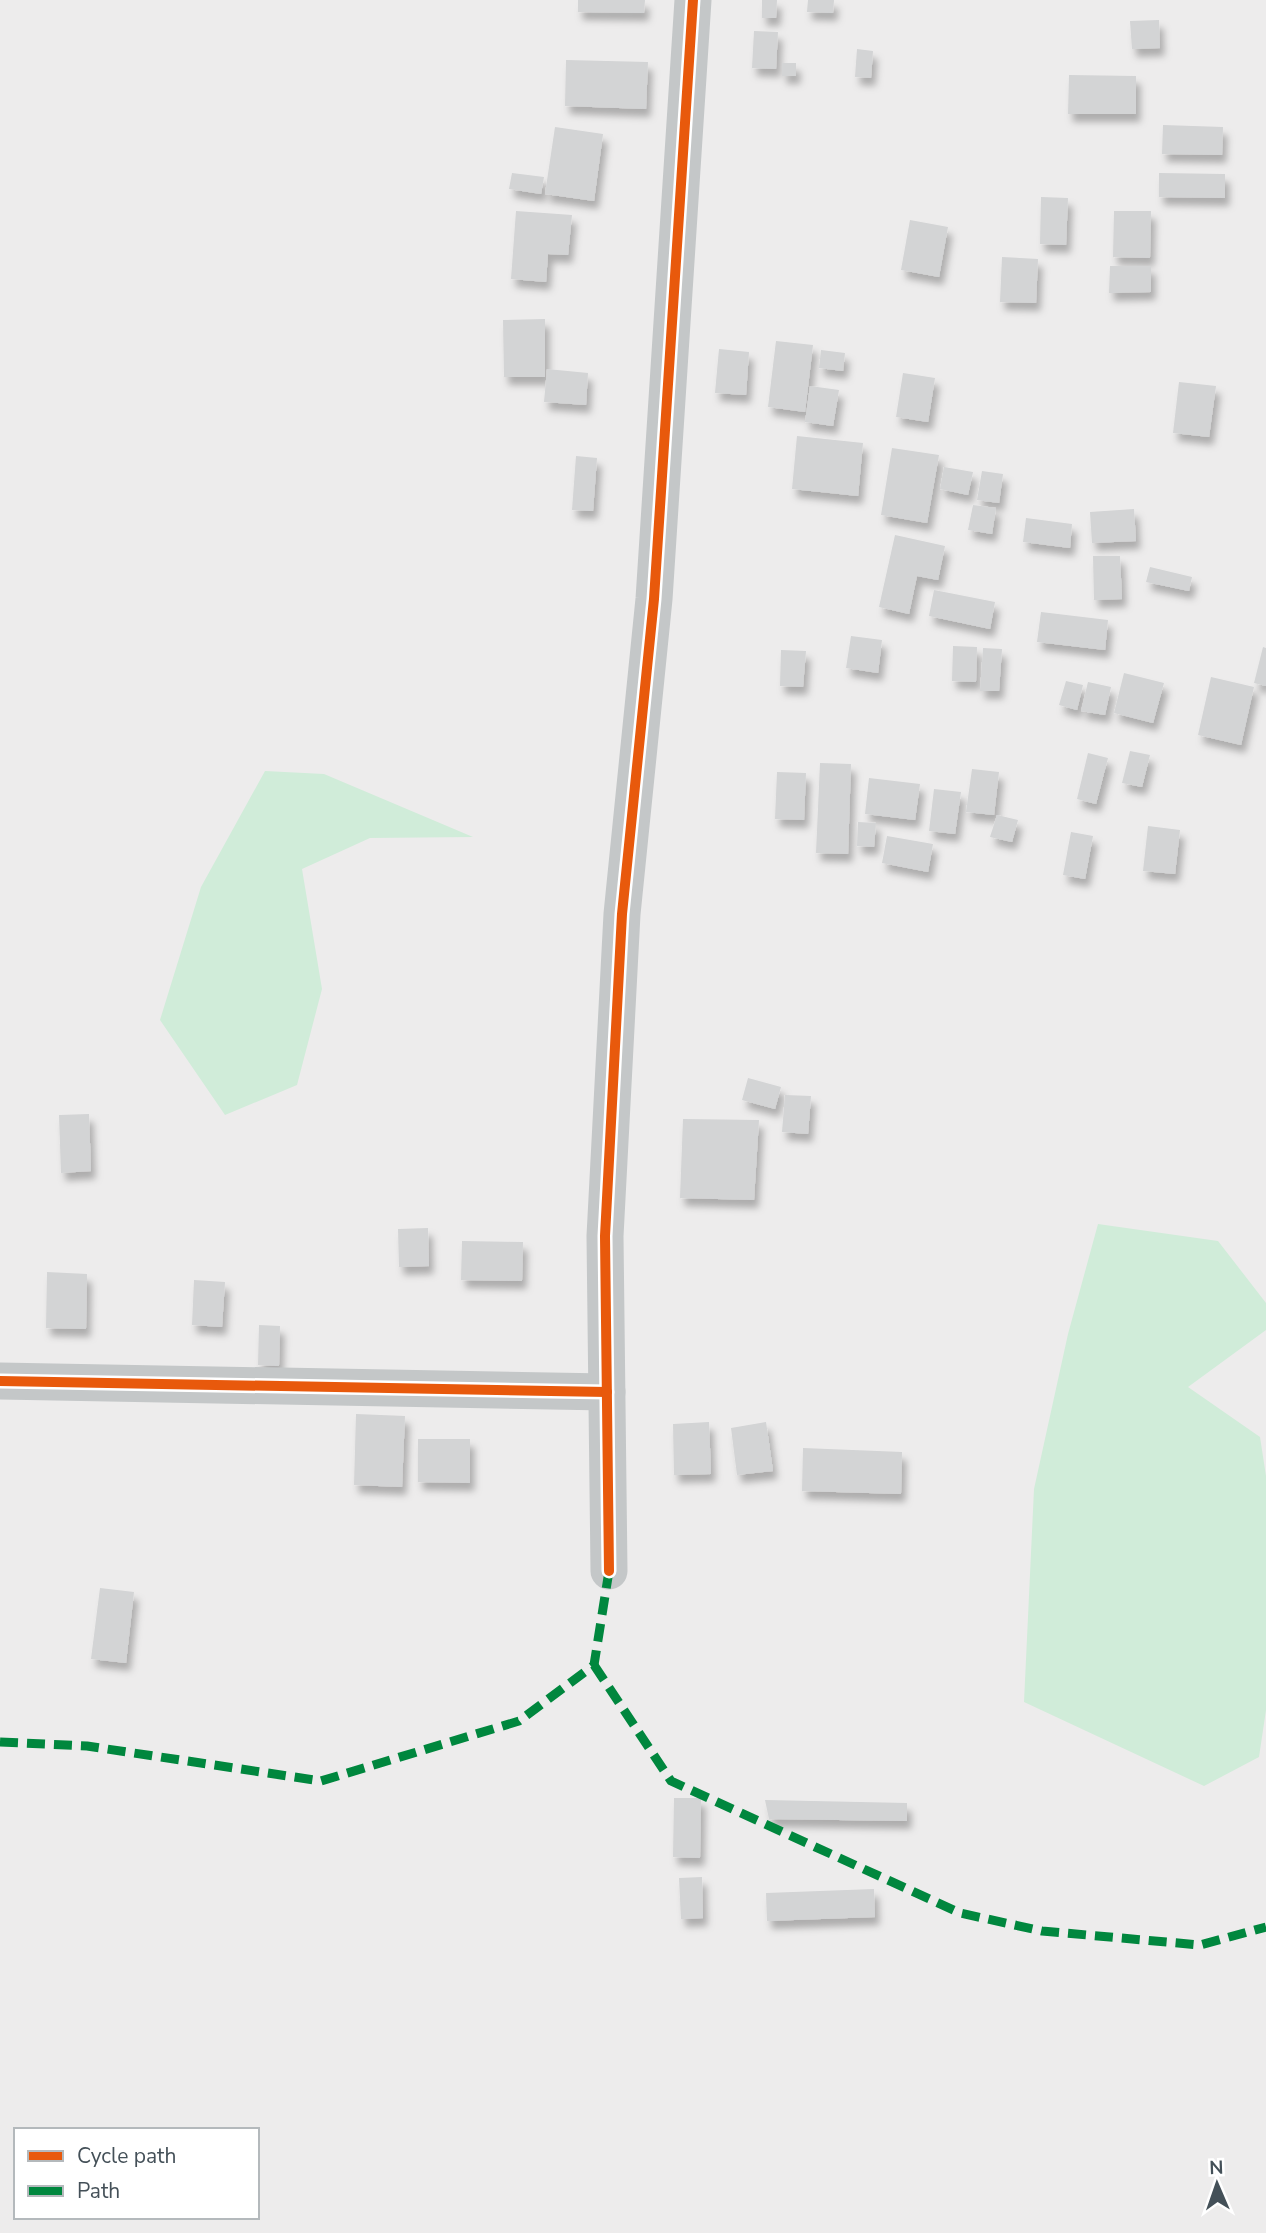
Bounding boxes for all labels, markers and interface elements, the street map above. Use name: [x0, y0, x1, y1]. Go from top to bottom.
legend: [14, 2128, 259, 2219]
text: Cycle path: [77, 2142, 176, 2170]
north arrow: [1182, 2149, 1252, 2219]
text: N: [1209, 2155, 1224, 2181]
text: Path: [77, 2177, 120, 2205]

